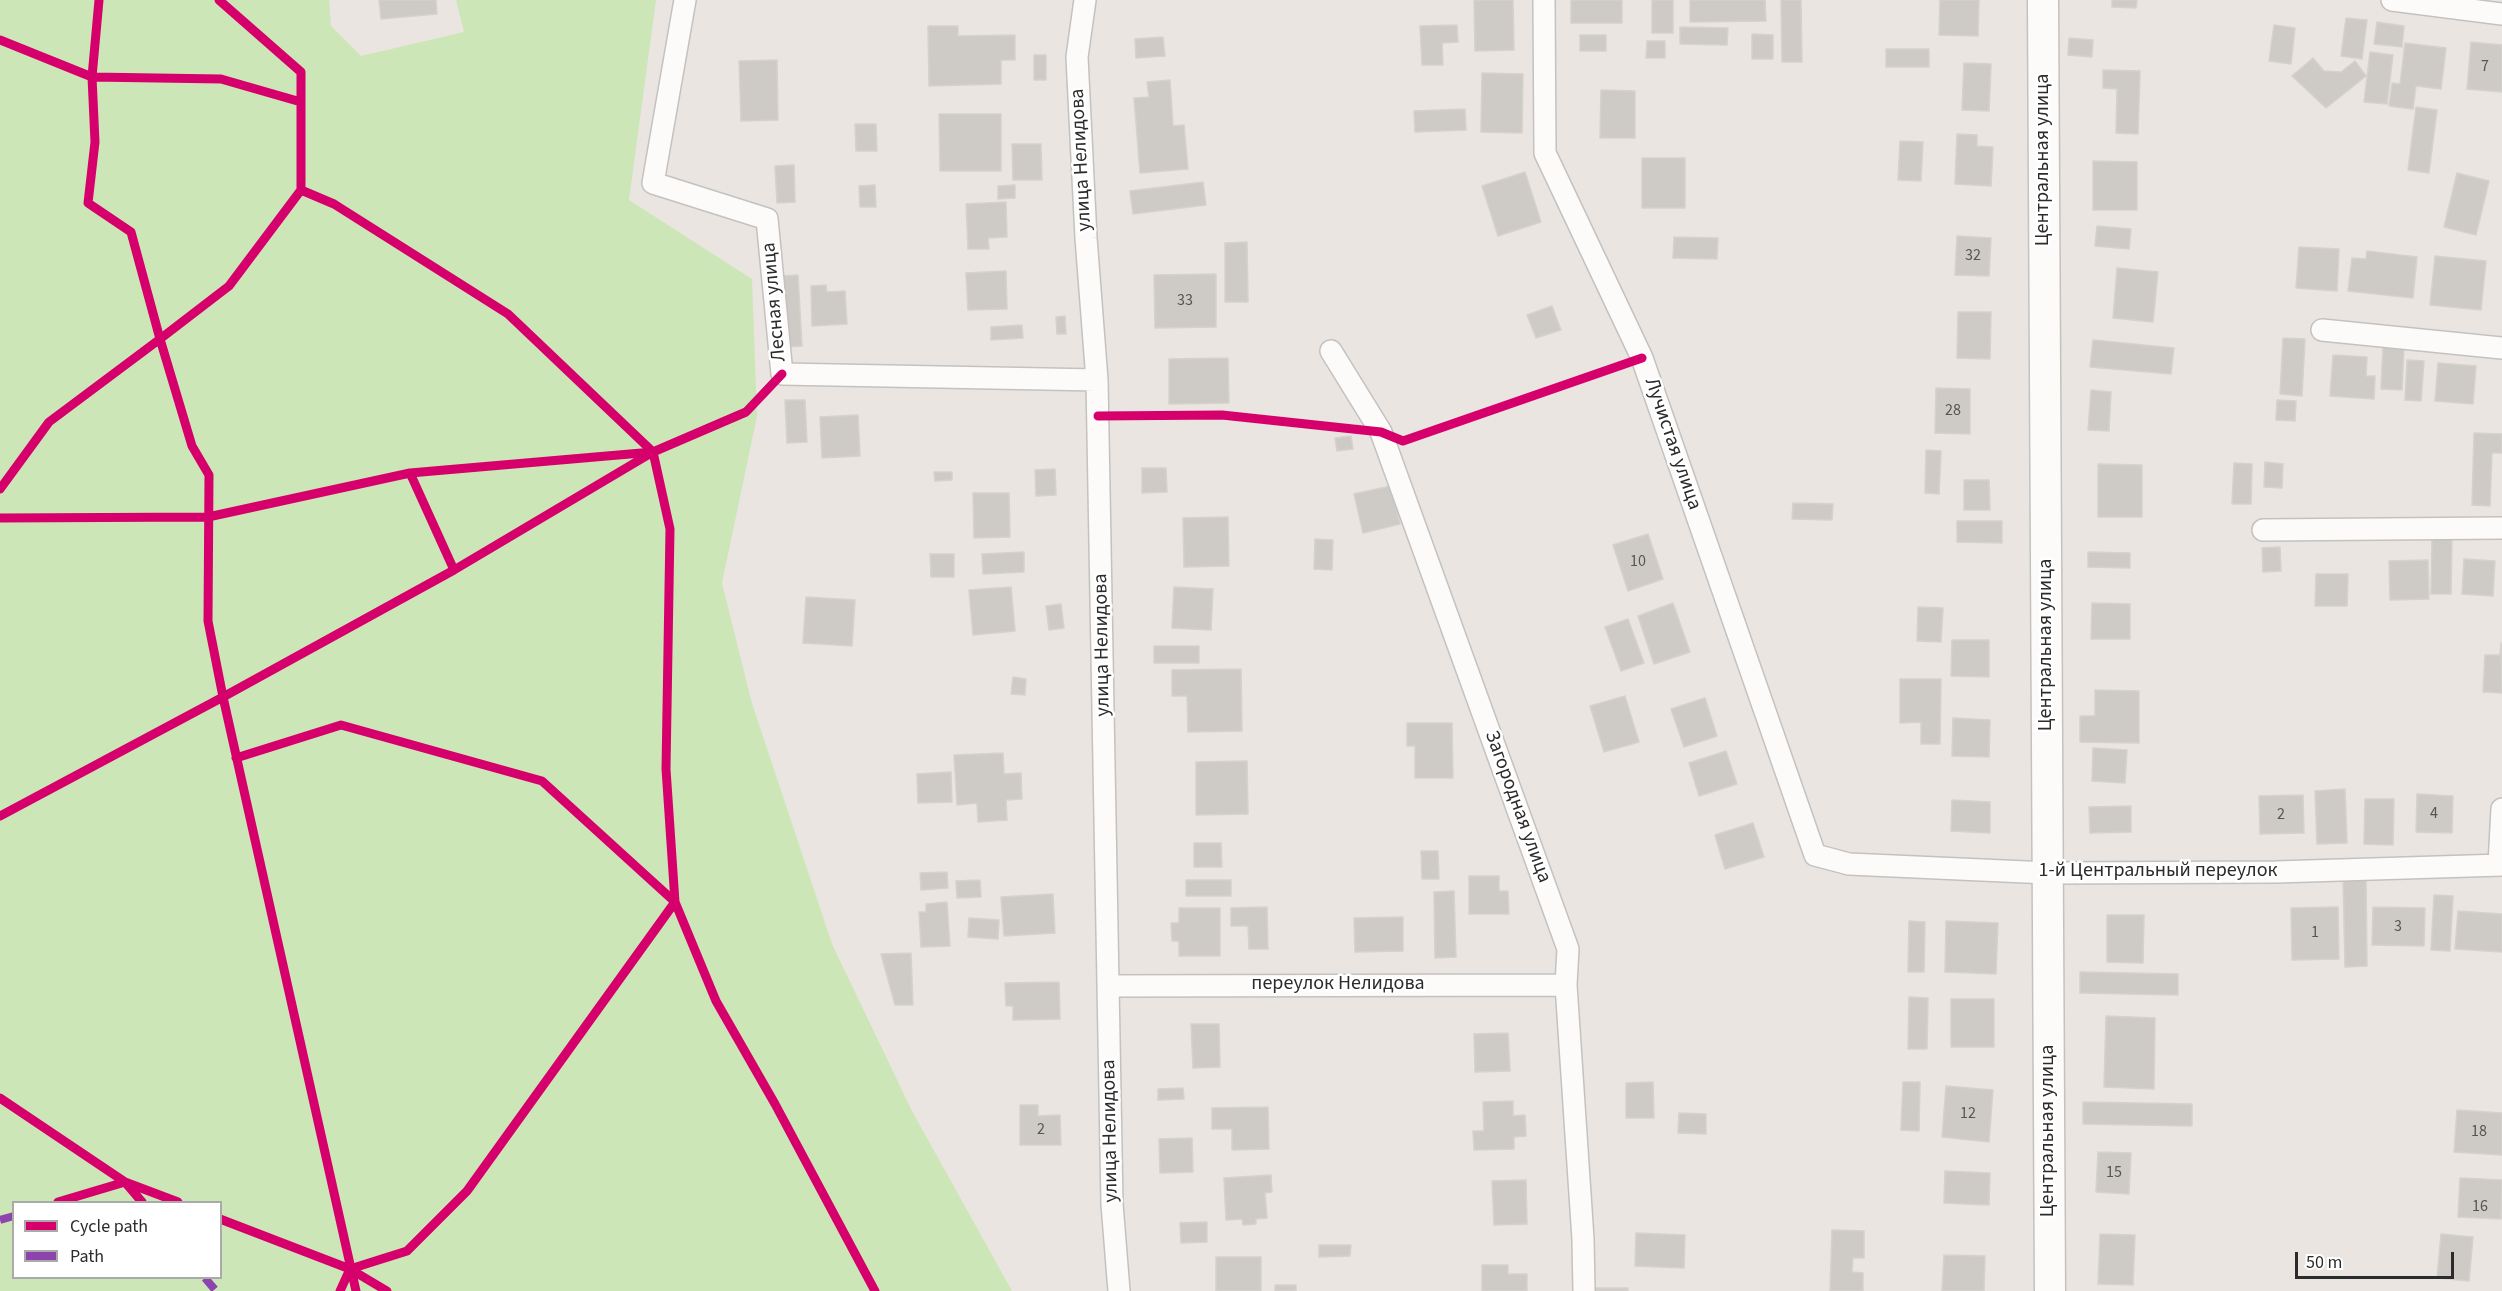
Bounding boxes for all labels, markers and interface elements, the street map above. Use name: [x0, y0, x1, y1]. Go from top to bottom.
house number: 7: [2481, 57, 2489, 77]
street label: Центральная улица: [2032, 74, 2056, 246]
street label: улица Нелидова: [1066, 88, 1098, 232]
street label: Лесная улица: [758, 241, 792, 363]
house number: 32: [1965, 246, 1981, 266]
house number: 33: [1177, 291, 1193, 311]
street label: Лучистая улица: [1638, 375, 1706, 513]
house number: 28: [1945, 401, 1961, 421]
house number: 10: [1630, 552, 1646, 572]
street label: Центральная улица: [2035, 559, 2059, 731]
street label: улица Нелидова: [1090, 573, 1116, 717]
street label: Загородная улица: [1478, 728, 1556, 886]
house number: 4: [2430, 804, 2438, 824]
house number: 2: [2277, 805, 2285, 825]
street label: 1-й Центральный переулок: [2039, 860, 2277, 884]
house number: 3: [2394, 917, 2402, 937]
house number: 1: [2311, 923, 2319, 943]
street label: переулок Нелидова: [1251, 973, 1425, 997]
street label: Центральная улица: [2037, 1045, 2061, 1217]
street label: улица Нелидова: [1098, 1059, 1124, 1203]
house number: 12: [1960, 1104, 1976, 1124]
house number: 2: [1037, 1120, 1045, 1140]
house number: 18: [2471, 1122, 2487, 1142]
house number: 15: [2106, 1163, 2122, 1183]
house number: 16: [2472, 1197, 2488, 1217]
legend: [12, 1201, 222, 1279]
text: Cycle path: [70, 1214, 148, 1239]
scale bar: [2298, 1240, 2457, 1278]
text: Path: [70, 1244, 104, 1269]
text: 50 m: [2306, 1250, 2342, 1275]

